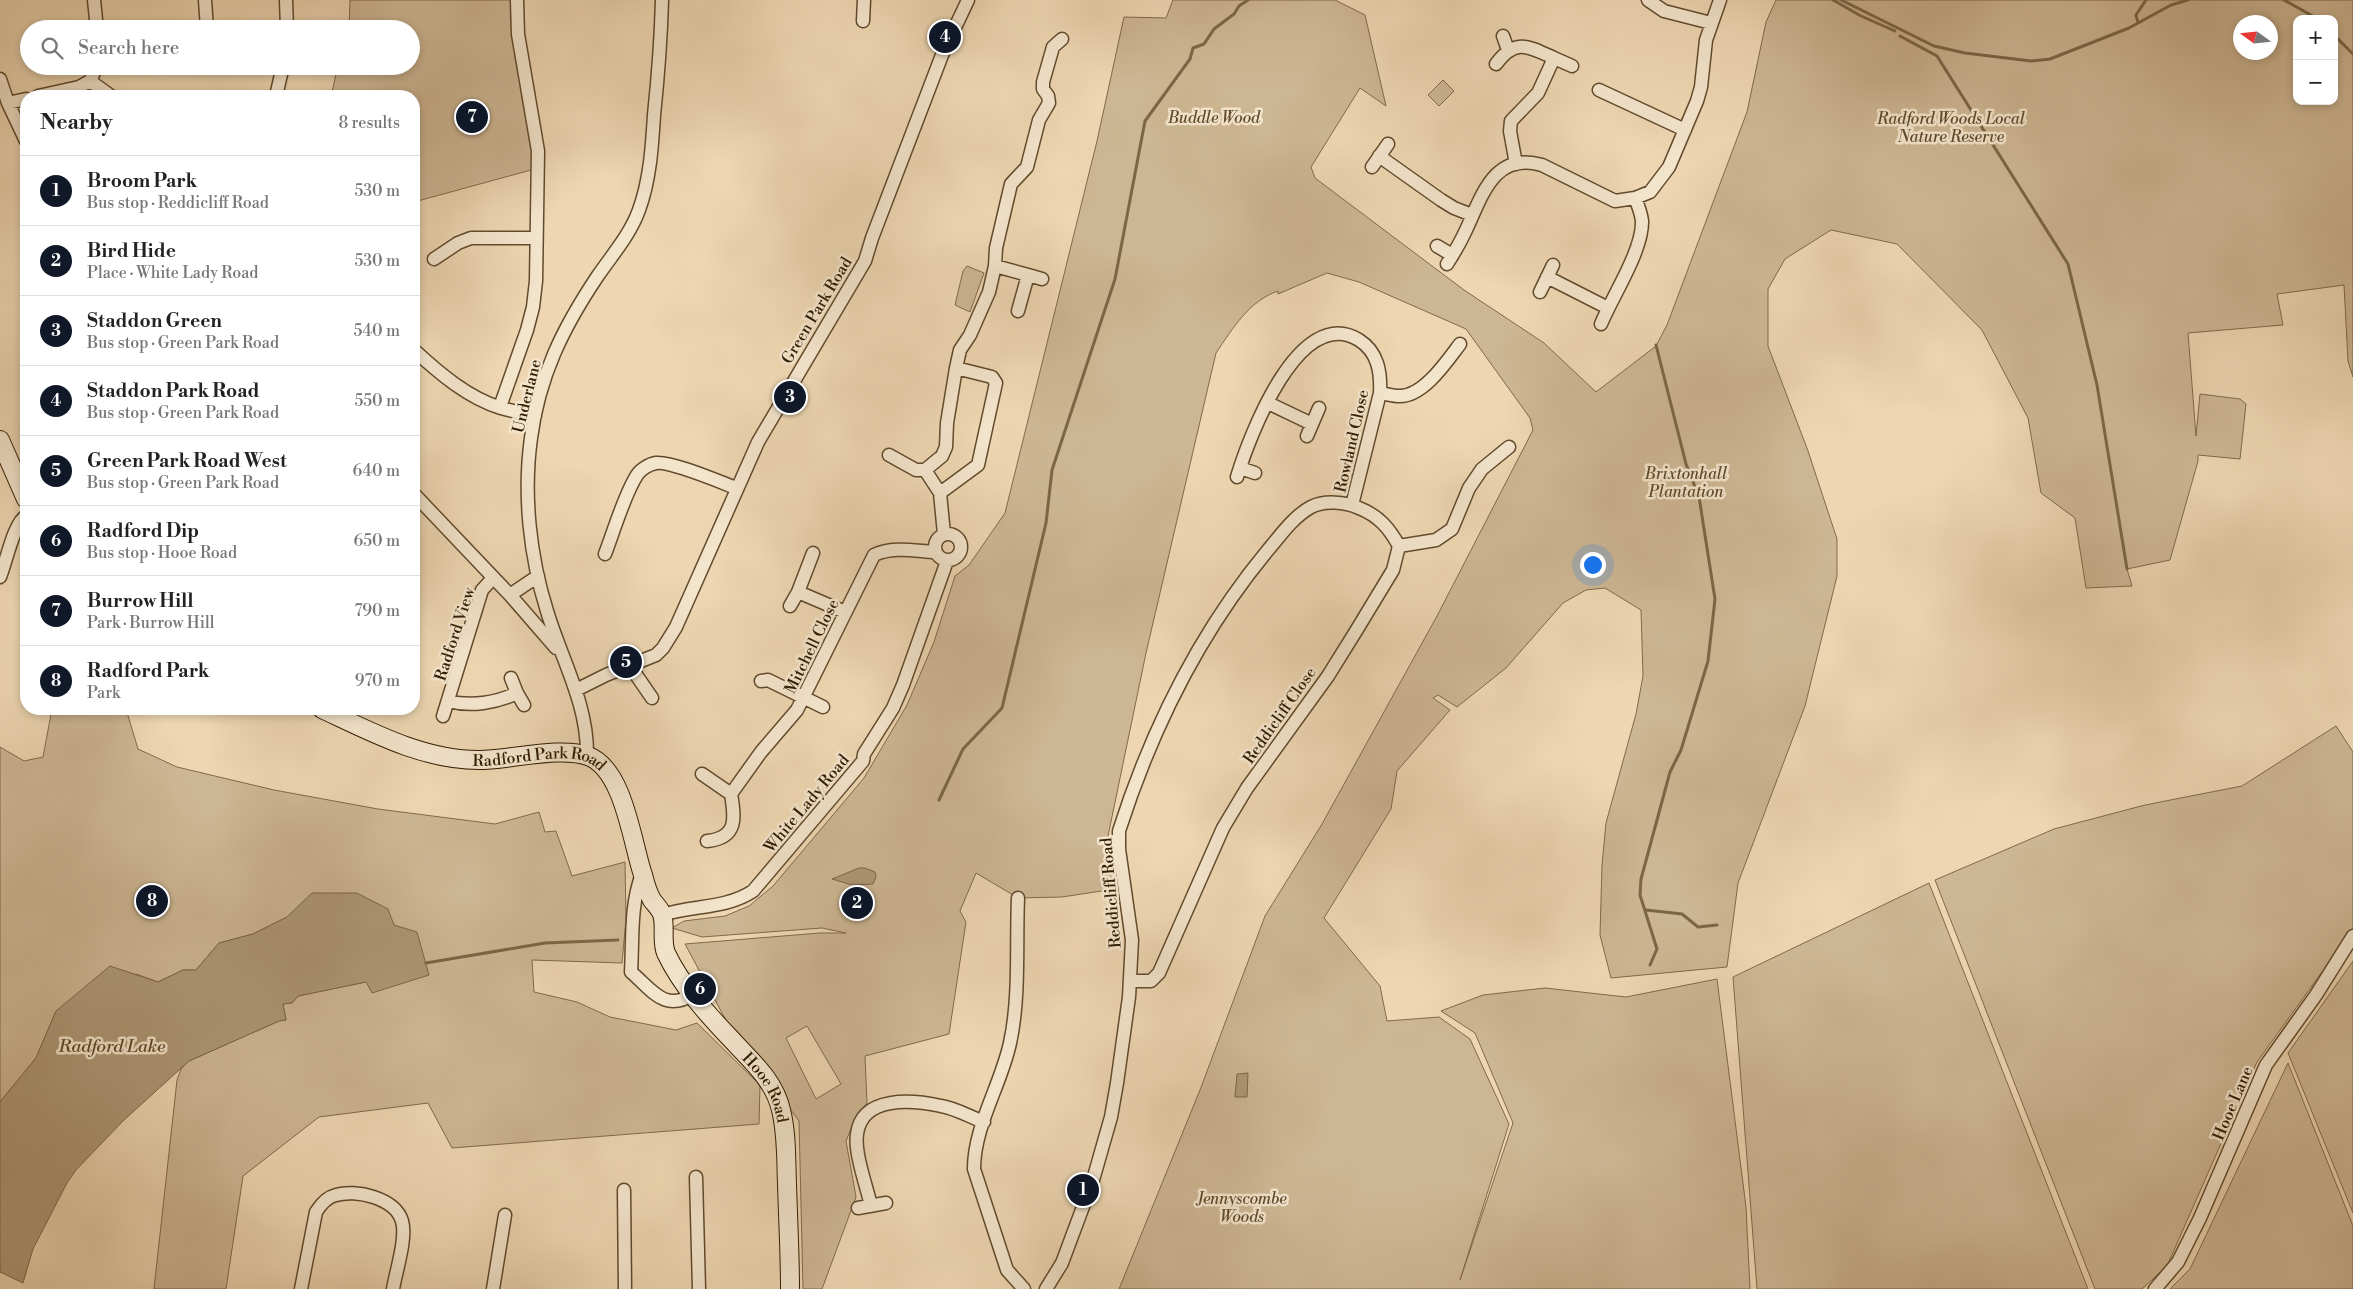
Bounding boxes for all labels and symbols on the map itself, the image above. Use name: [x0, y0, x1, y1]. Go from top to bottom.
north arrow: [2233, 15, 2278, 60]
pin: 4: [929, 18, 961, 56]
pin: 7: [456, 98, 488, 136]
park label: Buddle Wood: [1167, 108, 1261, 128]
park label: Radford Woods Local Nature Reserve: [1876, 109, 2026, 147]
street label: Green Park Road: [777, 253, 857, 368]
street label: Underlane: [508, 357, 546, 435]
pin: 3: [774, 378, 806, 416]
street label: Rowland Close: [1330, 388, 1374, 495]
park label: Brixtonhall Plantation: [1644, 464, 1728, 502]
your location: [1580, 552, 1606, 578]
street label: Radford View: [430, 584, 480, 684]
street label: Mitchell Close: [780, 596, 843, 697]
pin: 5: [610, 643, 642, 681]
street label: Reddicliff Close: [1239, 663, 1321, 768]
street label: Radford Park Road: [472, 743, 610, 775]
street label: White Lady Road: [759, 750, 854, 858]
street label: Reddicliff Road: [1096, 837, 1126, 949]
pin: 8: [136, 882, 168, 920]
pin: 2: [841, 884, 873, 922]
pin: 6: [684, 970, 716, 1008]
water label: Radford Lake: [58, 1035, 166, 1058]
street label: Hooe Road: [738, 1048, 792, 1124]
street label: Hooe Lane: [2208, 1063, 2257, 1143]
pin: 1: [1067, 1171, 1099, 1209]
park label: Jennyscombe Woods: [1195, 1189, 1287, 1227]

